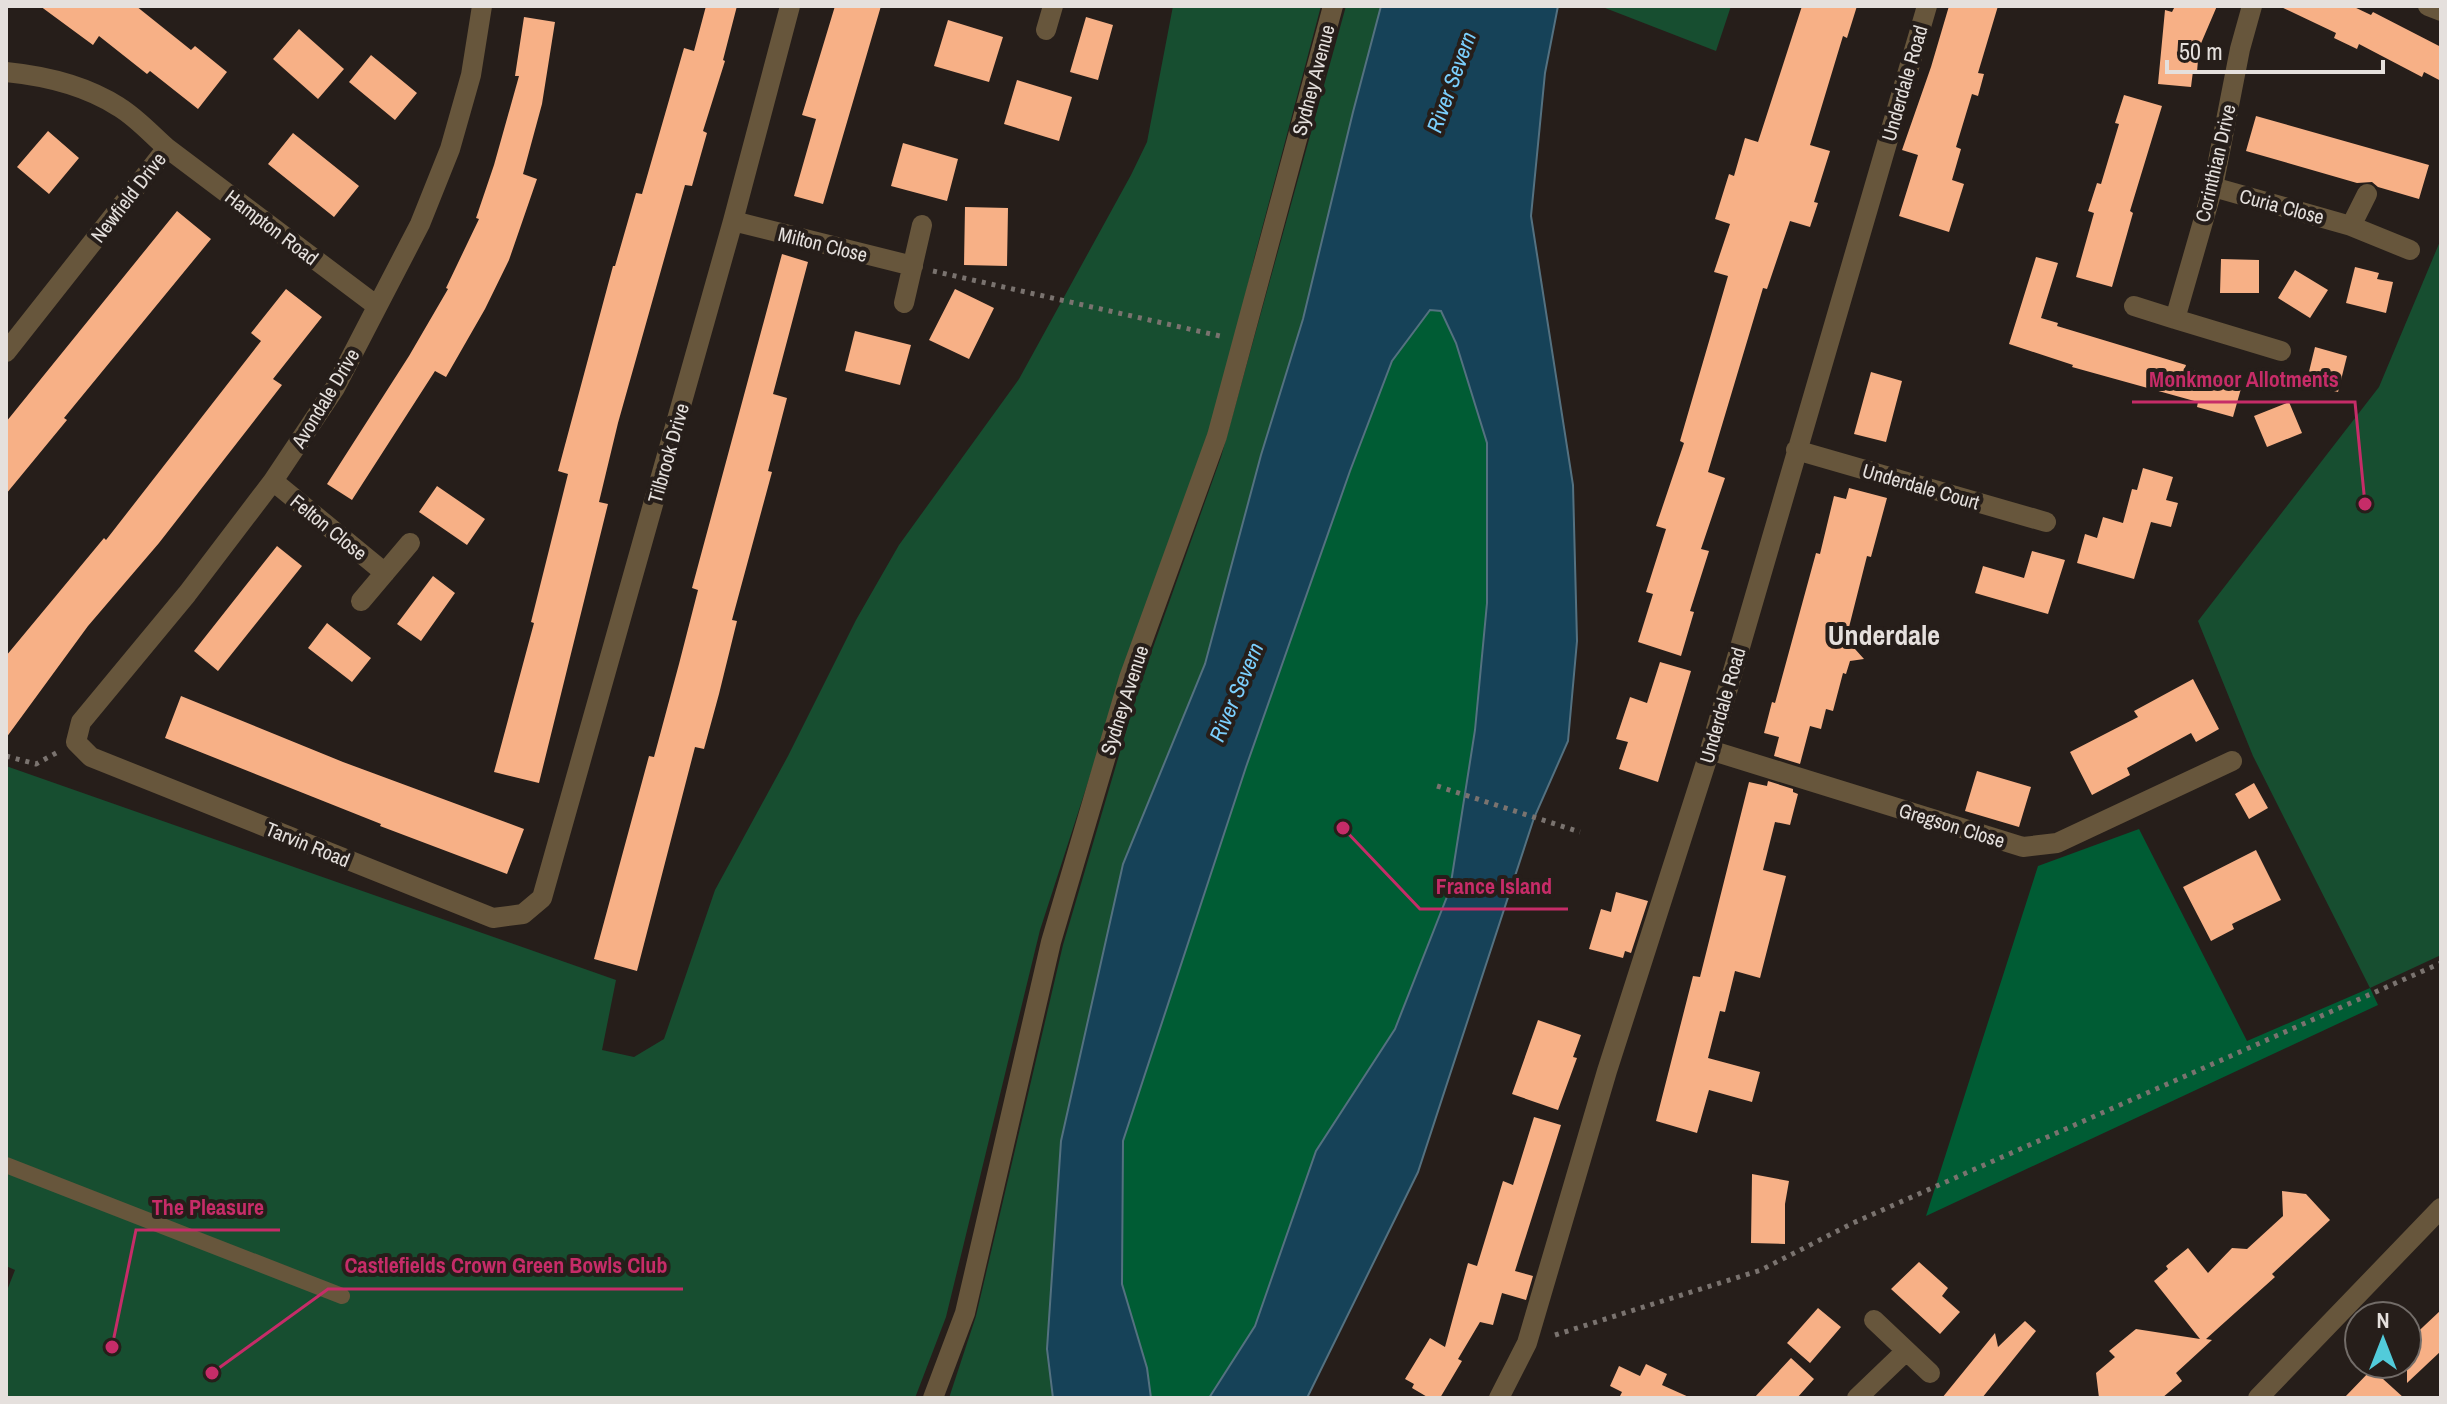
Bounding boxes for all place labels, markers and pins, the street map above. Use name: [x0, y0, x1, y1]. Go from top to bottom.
callout: Monkmoor Allotments: [2132, 356, 2355, 402]
callout: France Island: [1420, 863, 1568, 909]
callout: The Pleasure: [136, 1184, 280, 1230]
callout: Castlefields Crown Green Bowls Club: [328, 1243, 683, 1289]

